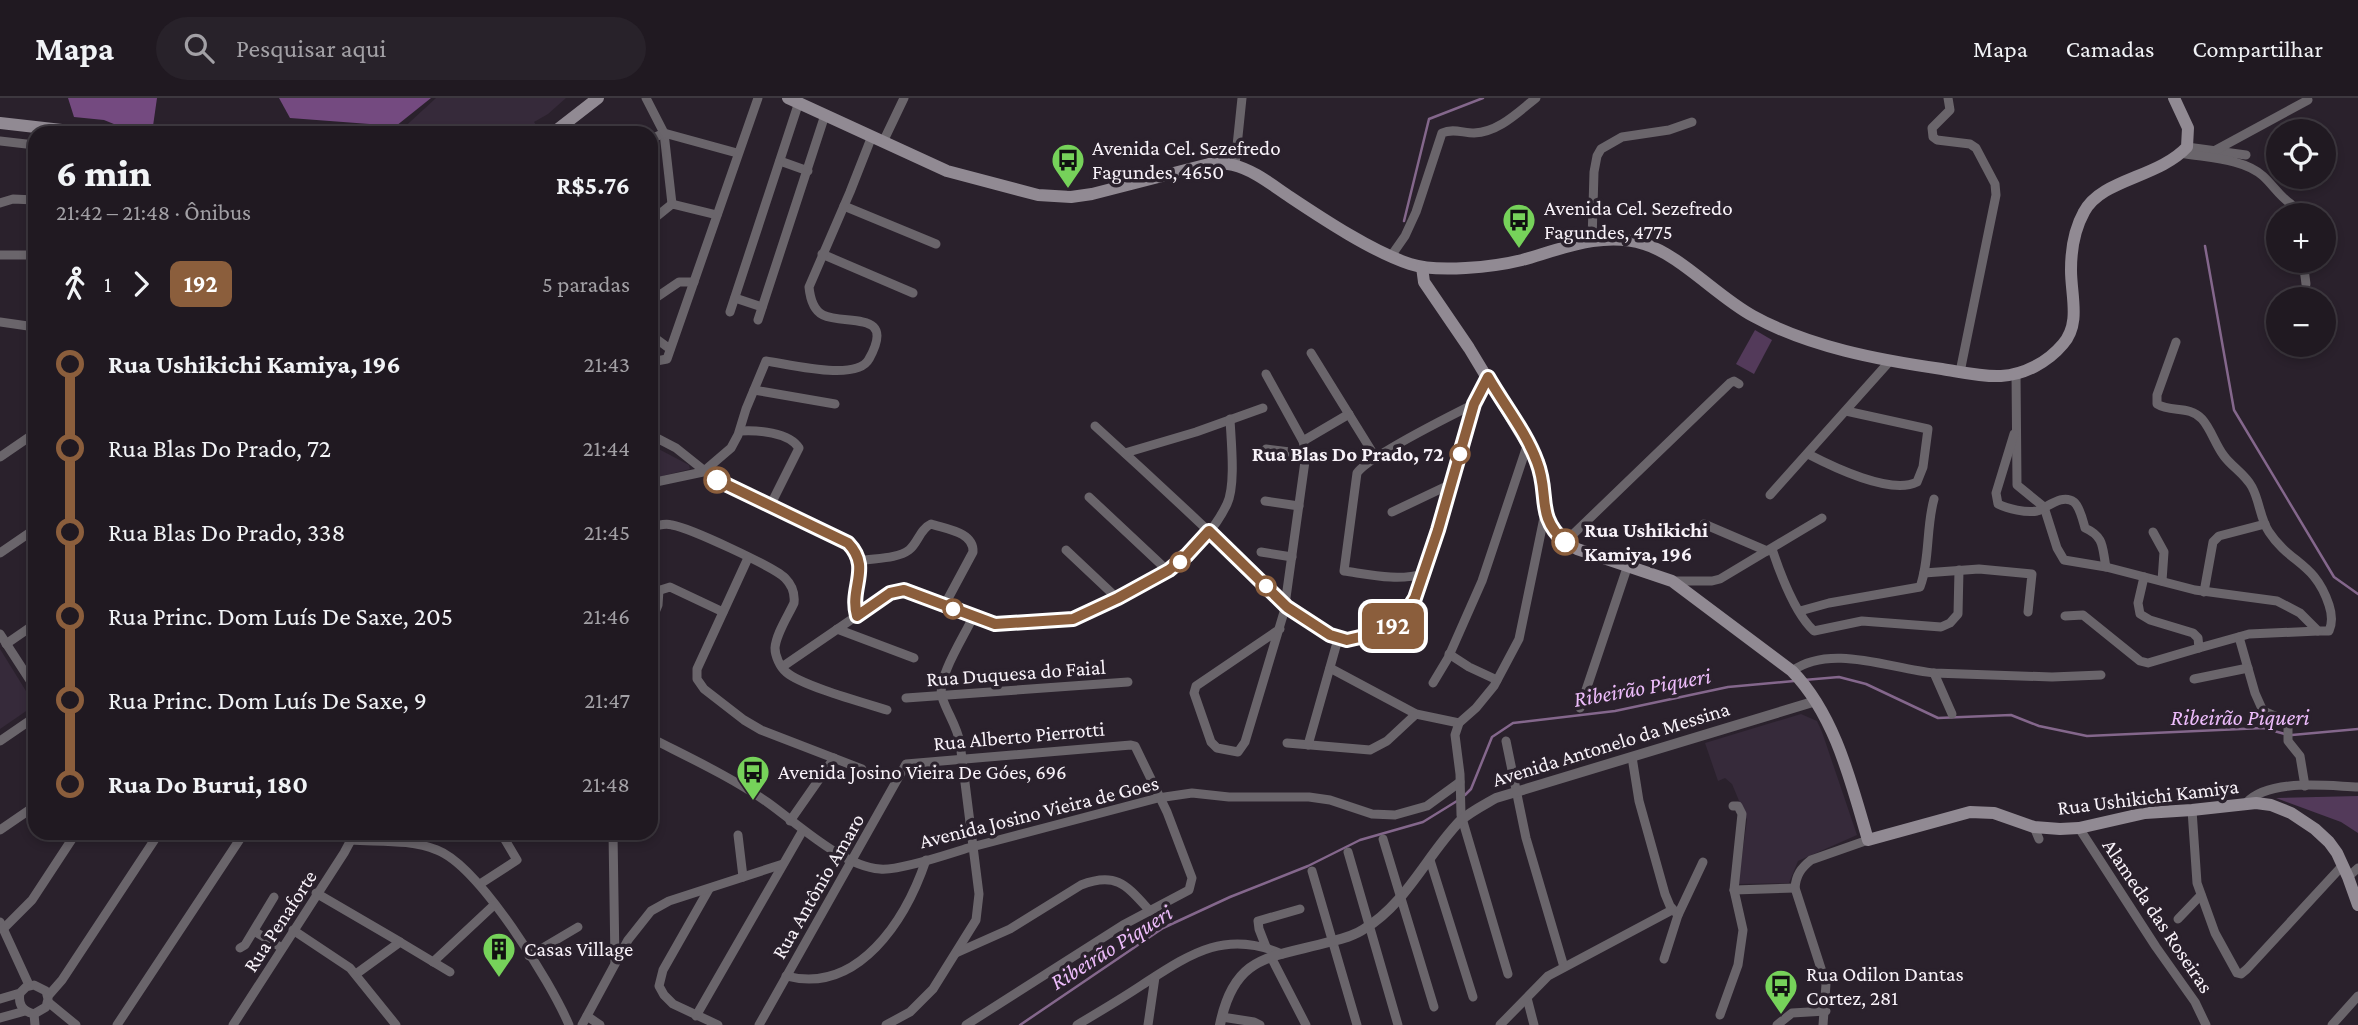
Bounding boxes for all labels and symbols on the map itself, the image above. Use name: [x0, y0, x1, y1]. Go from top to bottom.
place label: Avenida Cel. Sezefredo Fagundes, 4650: [1092, 136, 1281, 184]
bus stop icon: Avenida Cel. Sezefredo Fagundes, 4650: [1049, 141, 1087, 190]
place label: Avenida Cel. Sezefredo Fagundes, 4775: [1544, 196, 1733, 244]
bus stop icon: Avenida Cel. Sezefredo Fagundes, 4775: [1500, 201, 1538, 250]
place label: Rua Blas Do Prado, 72: [1252, 442, 1444, 466]
marker: Rua Blas Do Prado, 72: [1450, 444, 1470, 464]
unlabelled marker: [704, 467, 730, 493]
place label: Rua Ushikichi Kamiya, 196: [1584, 518, 1708, 566]
marker: Rua Ushikichi Kamiya, 196: [1552, 529, 1578, 555]
unlabelled marker: [1170, 552, 1190, 572]
unlabelled marker: [1256, 576, 1276, 596]
unlabelled marker: [943, 599, 963, 619]
line badge: 192: [1353, 603, 1433, 649]
street label: Rua Duquesa do Faial: [925, 655, 1107, 691]
water label: Ribeirão Piqueri: [1571, 662, 1713, 712]
street label: Avenida Antonelo da Messina: [1489, 696, 1733, 792]
water label: Ribeirão Piqueri: [2170, 704, 2310, 730]
street label: Rua Alberto Pierrotti: [932, 717, 1106, 755]
bus stop icon: Avenida Josino Vieira De Góes, 696: [734, 753, 772, 802]
place label: Avenida Josino Vieira De Góes, 696: [778, 760, 1067, 784]
street label: Avenida Josino Vieira de Goes: [917, 771, 1161, 853]
street label: Rua Ushikichi Kamiya: [2056, 774, 2240, 820]
street label: Rua Antônio Amaro: [767, 809, 869, 963]
street label: Alameda das Roseiras: [2098, 834, 2218, 998]
street label: Rua Penaforte: [238, 866, 322, 976]
water label: Ribeirão Piqueri: [1045, 899, 1177, 995]
building icon: Casas Village: [480, 930, 518, 979]
place label: Casas Village: [524, 937, 633, 961]
place label: Rua Odilon Dantas Cortez, 281: [1806, 962, 1964, 1010]
bus stop icon: Rua Odilon Dantas Cortez, 281: [1762, 967, 1800, 1016]

